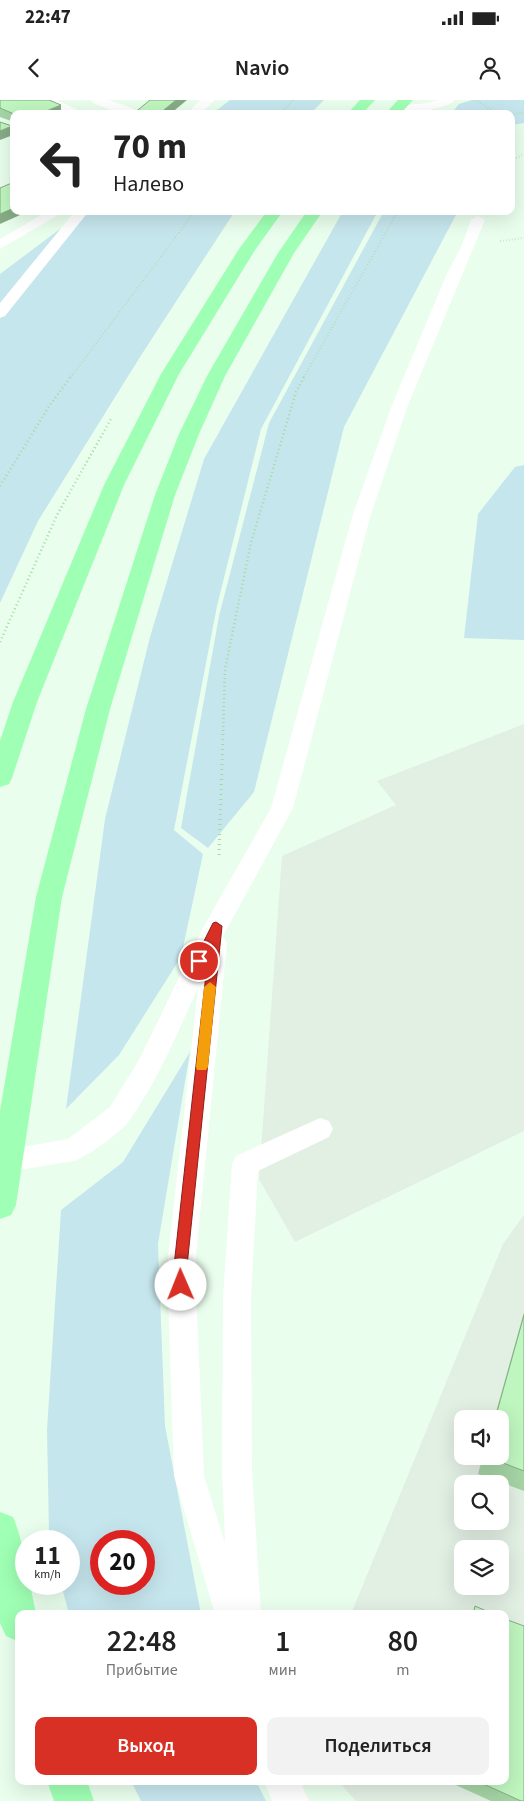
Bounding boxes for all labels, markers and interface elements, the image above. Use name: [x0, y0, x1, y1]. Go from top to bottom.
text: 22:47: [25, 4, 71, 31]
text: Navio: [235, 52, 289, 84]
icon: back: [20, 54, 48, 82]
icon: person: [476, 54, 504, 82]
text: 70 m: [113, 122, 187, 172]
icon: left: [30, 130, 95, 195]
text: Налево: [113, 168, 184, 200]
pin: [178, 940, 220, 982]
icon: arrive: [185, 947, 213, 975]
position arrow: [154, 1258, 206, 1310]
map controls: [454, 1410, 509, 1595]
button: sound: [454, 1410, 509, 1465]
button: search: [454, 1475, 509, 1530]
speed limit sign: 20: [90, 1530, 155, 1595]
text: 11: [34, 1538, 61, 1574]
button: layers: [454, 1540, 509, 1595]
text: km/h: [34, 1566, 61, 1583]
text: 22:48: [107, 1620, 177, 1663]
text: 1: [275, 1620, 290, 1663]
text: 80: [387, 1620, 418, 1663]
text: Прибытие: [106, 1659, 178, 1681]
text: мин: [269, 1659, 297, 1681]
text: m: [396, 1659, 409, 1681]
button: Выход: [35, 1717, 257, 1775]
button: Поделиться: [267, 1717, 489, 1775]

